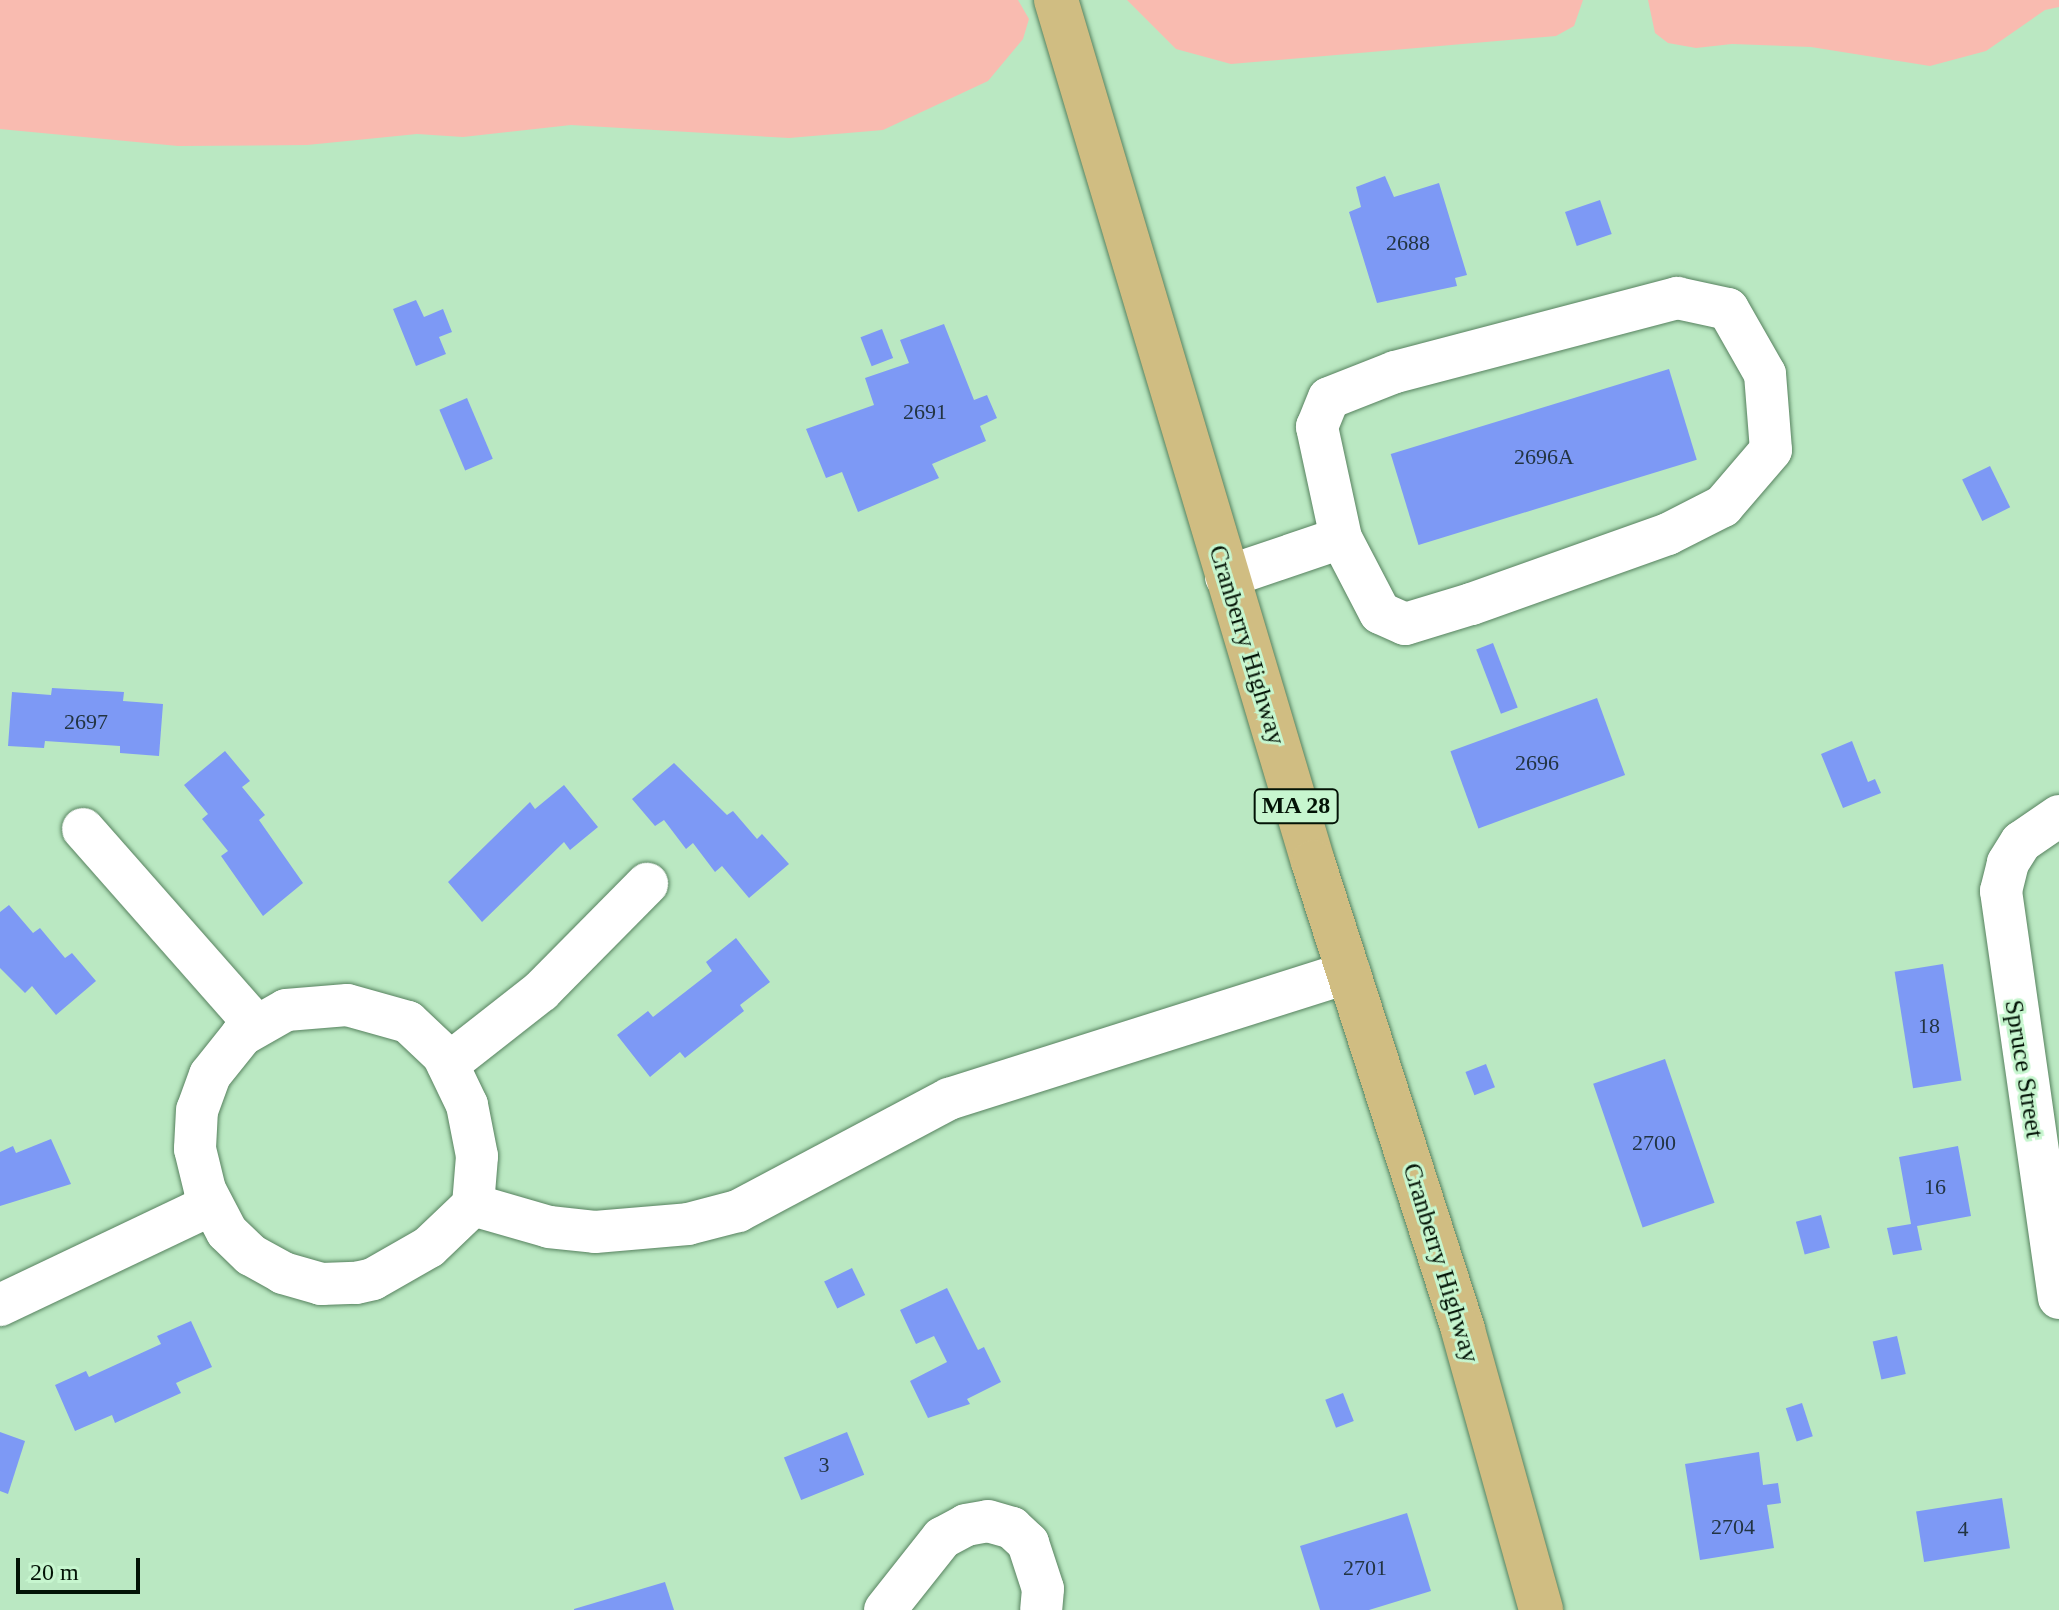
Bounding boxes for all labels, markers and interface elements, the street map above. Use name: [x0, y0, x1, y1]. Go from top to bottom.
house number: 2688: [1386, 230, 1430, 256]
house number: 2691: [903, 399, 947, 425]
house number: 2696A: [1514, 444, 1574, 470]
street label: Cranberry Highway: [1202, 541, 1292, 749]
house number: 2697: [64, 709, 108, 735]
house number: 2696: [1515, 750, 1559, 776]
road number: MA 28: [1252, 786, 1340, 826]
street label: Spruce Street: [1998, 998, 2050, 1140]
house number: 18: [1918, 1013, 1940, 1039]
house number: 2700: [1632, 1130, 1676, 1156]
street label: Cranberry Highway: [1396, 1159, 1486, 1367]
house number: 16: [1924, 1174, 1946, 1200]
house number: 3: [818, 1452, 830, 1478]
house number: 2704: [1711, 1514, 1755, 1540]
house number: 4: [1958, 1516, 1968, 1542]
scale bar: [20, 1542, 144, 1592]
house number: 2701: [1343, 1555, 1387, 1581]
text: 20 m: [30, 1559, 79, 1585]

